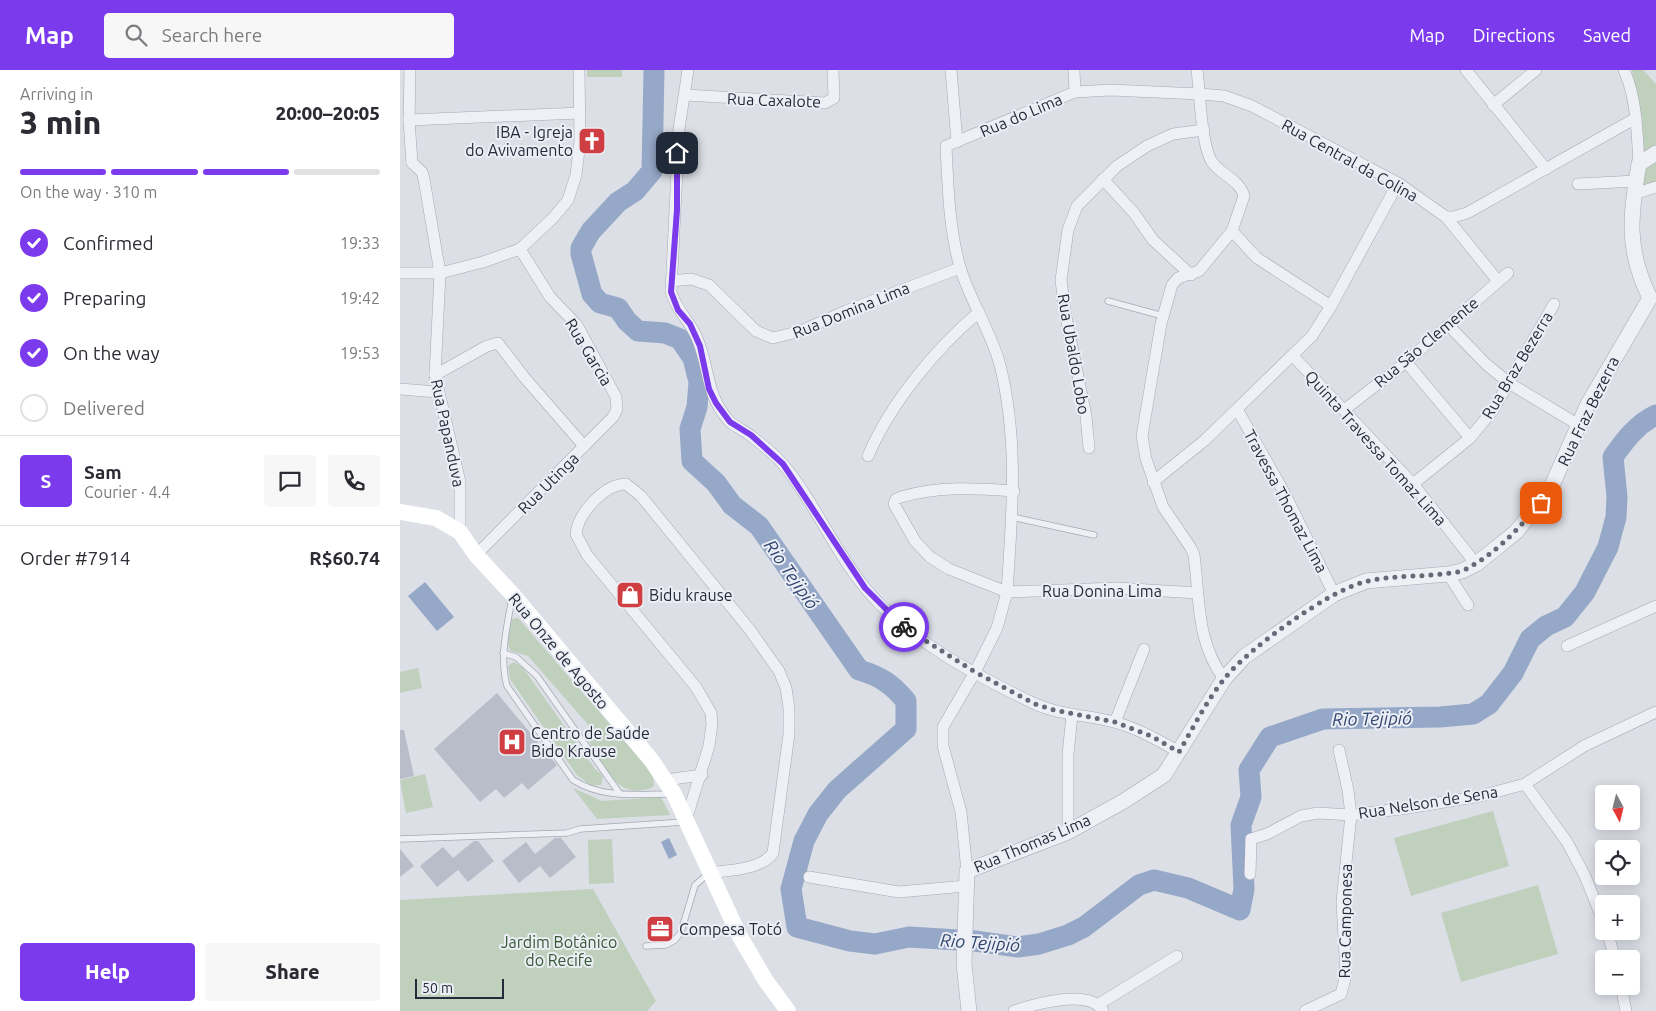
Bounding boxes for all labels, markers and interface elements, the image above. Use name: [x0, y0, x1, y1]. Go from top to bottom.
search box: [104, 13, 454, 58]
icon: search: [122, 21, 150, 49]
text: Map: [25, 22, 74, 49]
text: Search here: [162, 24, 262, 46]
text: Map: [1409, 25, 1445, 45]
text: Directions: [1473, 25, 1555, 45]
text: Saved: [1583, 25, 1631, 45]
text: Arriving in: [20, 85, 93, 103]
street label: Rua Caxalote: [727, 89, 821, 111]
street label: Rua do Lima: [977, 90, 1065, 140]
text: 20:00–20:05: [275, 102, 380, 124]
text: 3 min: [20, 104, 101, 140]
street label: Rua Central da Colina: [1279, 115, 1421, 205]
place label: IBA - Igreja do Avivamento: [465, 123, 573, 159]
church icon: IBA - Igreja do Avivamento: [577, 126, 607, 156]
pin: [656, 132, 698, 174]
icon: home: [663, 139, 691, 167]
text: On the way · 310 m: [20, 183, 157, 201]
icon: check: [20, 229, 48, 257]
text: Confirmed: [63, 232, 154, 254]
text: 19:33: [340, 234, 380, 252]
street label: Rua Domina Lima: [790, 278, 912, 342]
icon: check: [20, 284, 48, 312]
text: Preparing: [63, 287, 147, 309]
text: 19:42: [340, 289, 380, 307]
street label: Rua Ubaldo Lobo: [1055, 292, 1093, 416]
street label: Rua São Clemente: [1370, 293, 1482, 391]
street label: Rua Braz Bezerra: [1478, 308, 1556, 422]
street label: Rua Garcia: [562, 315, 616, 389]
icon: check: [20, 339, 48, 367]
text: On the way: [63, 342, 160, 364]
text: 19:53: [340, 344, 380, 362]
street label: Rua Fraz Bezerra: [1554, 353, 1622, 469]
street label: Quinta Travessa Tomaz Lima: [1302, 367, 1450, 529]
street label: Rua Papanduva: [428, 377, 468, 489]
text: Delivered: [63, 397, 145, 419]
street label: Travessa Thomaz Lima: [1241, 426, 1331, 576]
street label: Rua Utinga: [514, 449, 582, 517]
button: chat: [264, 455, 316, 507]
button: phone: [328, 455, 380, 507]
text: Sam: [84, 461, 122, 483]
text: S: [41, 470, 51, 492]
pin: [1520, 482, 1562, 524]
text: Courier · 4.4: [84, 483, 170, 501]
icon: bag: [1527, 489, 1555, 517]
water label: Rio Tejipió: [761, 536, 823, 613]
text: Order #7914: [20, 547, 130, 569]
text: R$60.74: [309, 547, 380, 569]
shop icon: Bidu krause: [615, 580, 645, 610]
street label: Rua Donina Lima: [1042, 582, 1162, 600]
place label: Bidu krause: [649, 586, 732, 604]
street label: Rua Onze de Agosto: [505, 589, 613, 713]
courier: [879, 602, 929, 652]
icon: bike: [890, 613, 918, 641]
water label: Rio Tejipió: [1332, 707, 1412, 729]
place label: Centro de Saúde Bido Krause: [531, 724, 650, 760]
hospital icon: Centro de Saúde Bido Krause: [497, 727, 527, 757]
street label: Rua Nelson de Sena: [1357, 782, 1499, 822]
north arrow: [1595, 785, 1640, 830]
map controls: [1595, 785, 1640, 995]
street label: Rua Thomas Lima: [971, 810, 1093, 876]
button: locate: [1595, 840, 1640, 885]
street label: Rua Camponesa: [1335, 863, 1355, 979]
button: +: [1595, 895, 1640, 940]
office icon: Compesa Totó: [645, 914, 675, 944]
place label: Compesa Totó: [679, 920, 782, 938]
water label: Rio Tejipió: [939, 929, 1021, 955]
park label: Jardim Botânico do Recife: [501, 933, 617, 969]
button: Help: [20, 943, 195, 1001]
button: Share: [205, 943, 380, 1001]
button: −: [1595, 950, 1640, 995]
scale bar: [415, 976, 504, 999]
text: 50 m: [422, 980, 453, 996]

